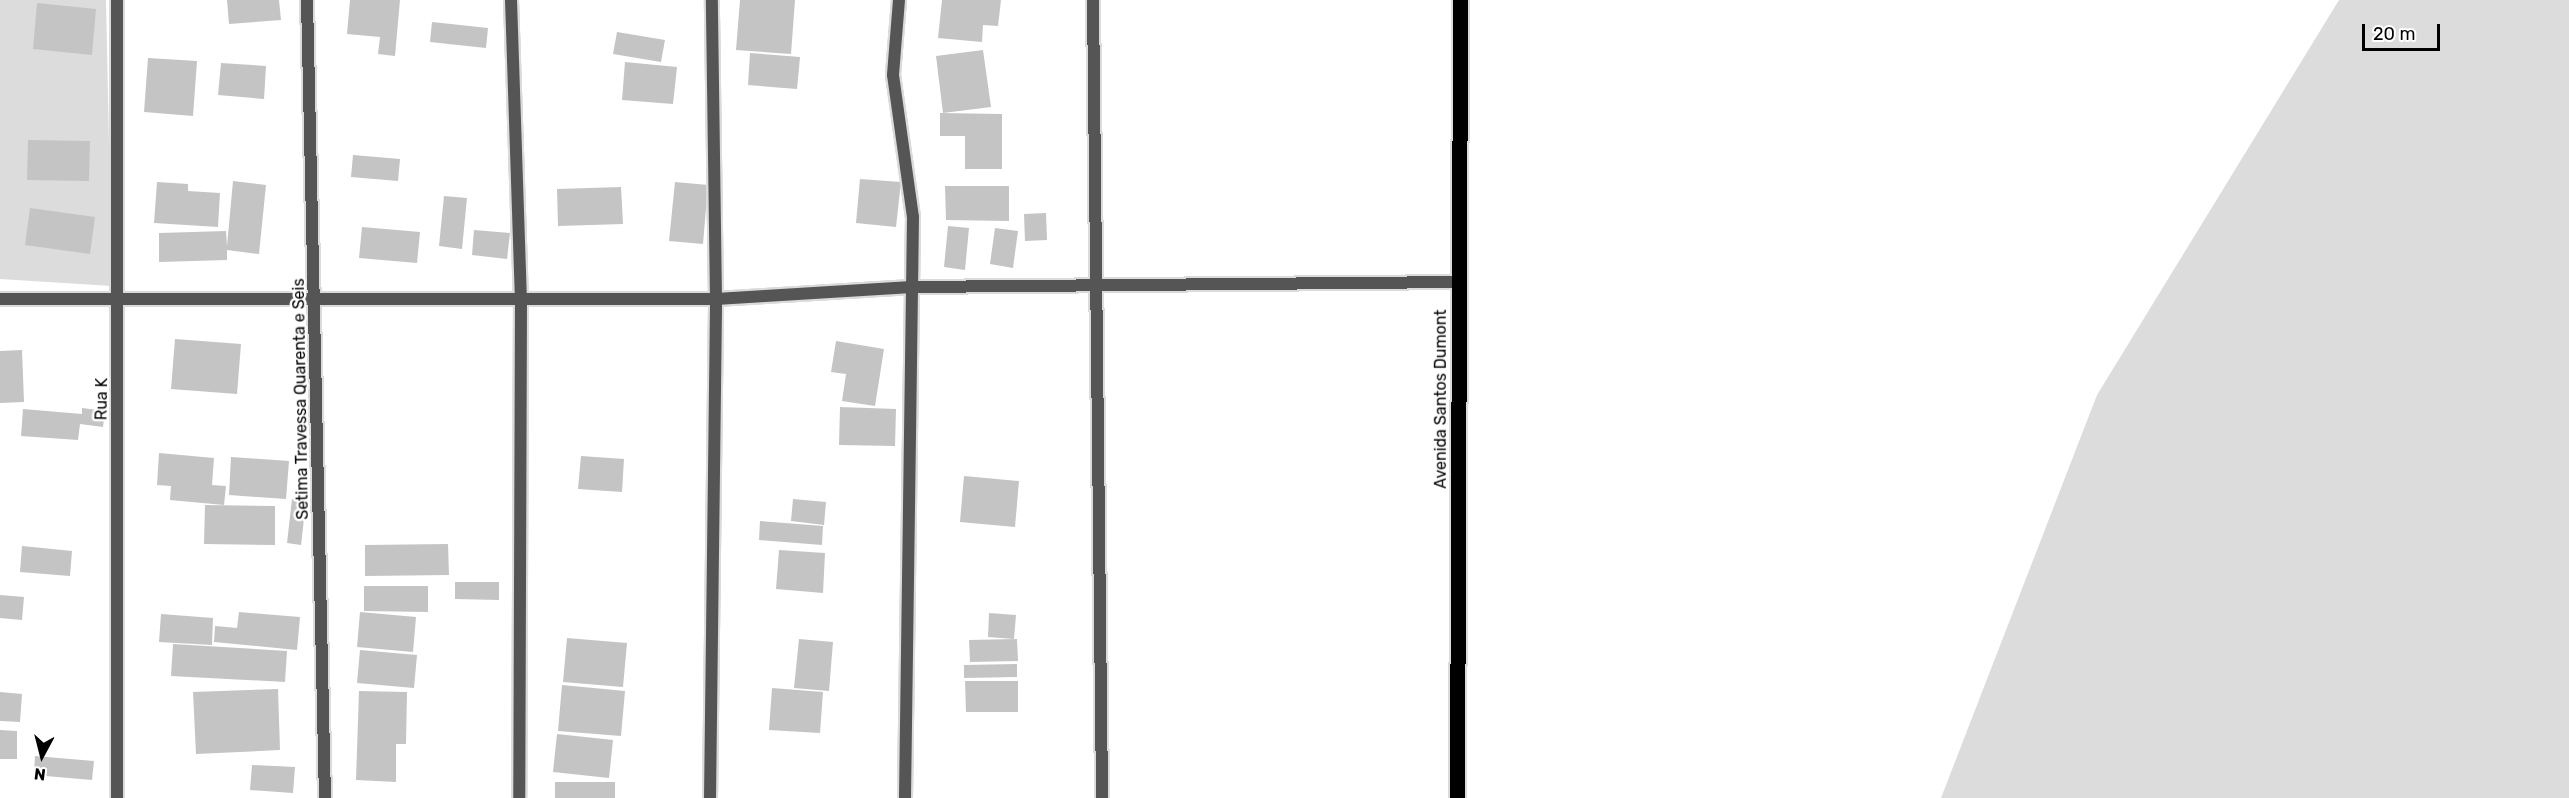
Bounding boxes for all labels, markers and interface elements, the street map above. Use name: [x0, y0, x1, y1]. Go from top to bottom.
scale bar: [2365, 12, 2443, 50]
text: 20 m: [2373, 23, 2415, 45]
street label: Setima Travessa Quarenta e Seis: [289, 278, 313, 520]
street label: Avenida Santos Dumont: [1431, 309, 1451, 489]
street label: Rua K: [92, 378, 112, 420]
north arrow: [12, 726, 72, 786]
text: N: [33, 764, 47, 784]

